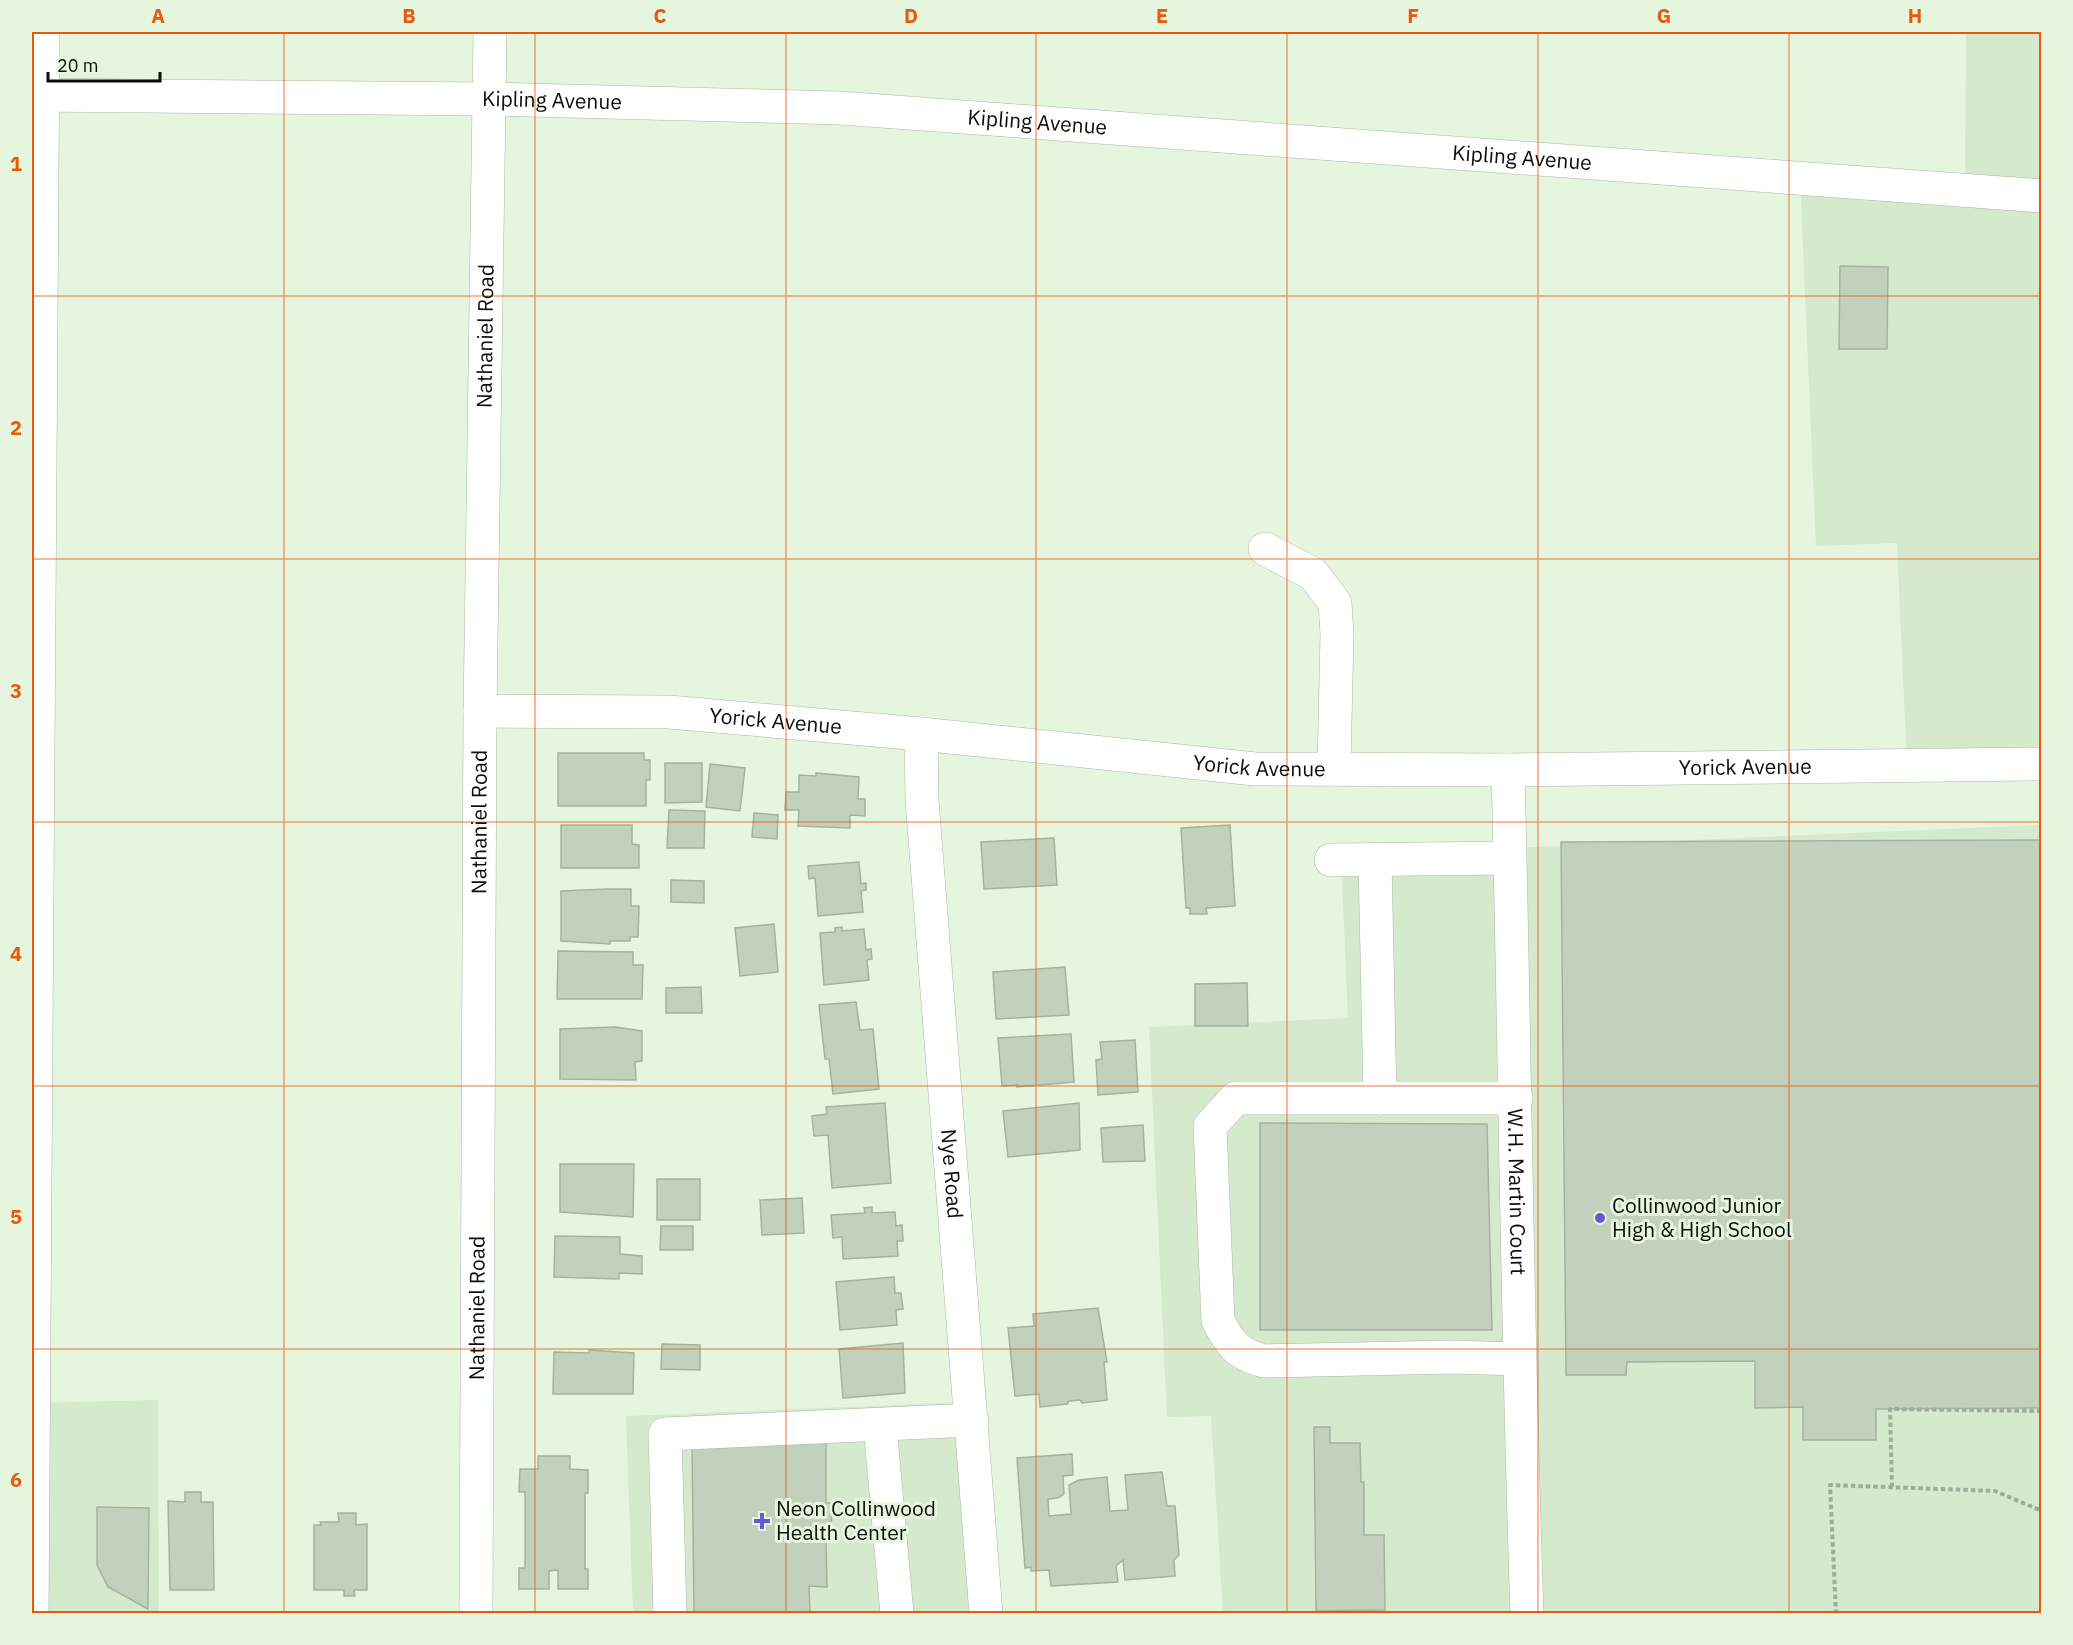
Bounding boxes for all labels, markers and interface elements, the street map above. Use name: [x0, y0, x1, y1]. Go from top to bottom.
text: A: [151, 2, 165, 29]
text: B: [402, 2, 416, 29]
text: C: [653, 2, 667, 29]
text: D: [904, 2, 918, 29]
text: E: [1156, 2, 1168, 29]
text: F: [1407, 2, 1419, 29]
text: G: [1657, 2, 1671, 29]
text: H: [1908, 2, 1922, 29]
scale bar: [48, 45, 160, 83]
text: 20 m: [57, 54, 99, 77]
street label: Kipling Avenue: [482, 84, 622, 115]
street label: Kipling Avenue: [967, 102, 1108, 141]
street label: Kipling Avenue: [1451, 138, 1593, 176]
text: 1: [10, 150, 22, 177]
street label: Nathaniel Road: [469, 264, 500, 408]
text: 2: [10, 414, 22, 441]
text: 3: [10, 677, 22, 704]
street label: Yorick Avenue: [708, 701, 843, 740]
street label: Yorick Avenue: [1192, 748, 1326, 782]
street label: Nathaniel Road: [464, 750, 493, 894]
street label: Yorick Avenue: [1679, 752, 1812, 781]
text: 4: [10, 940, 22, 967]
street label: W.H. Martin Court: [1502, 1108, 1533, 1276]
street label: Nye Road: [935, 1128, 970, 1220]
place label: Collinwood Junior High & High School: [1612, 1191, 1792, 1243]
text: 5: [10, 1203, 22, 1230]
marker: Collinwood Junior High & High School: [1593, 1211, 1607, 1225]
street label: Nathaniel Road: [462, 1236, 491, 1380]
text: 6: [10, 1466, 22, 1493]
place label: Neon Collinwood Health Center: [776, 1494, 936, 1546]
marker: Neon Collinwood Health Center: [753, 1512, 771, 1530]

